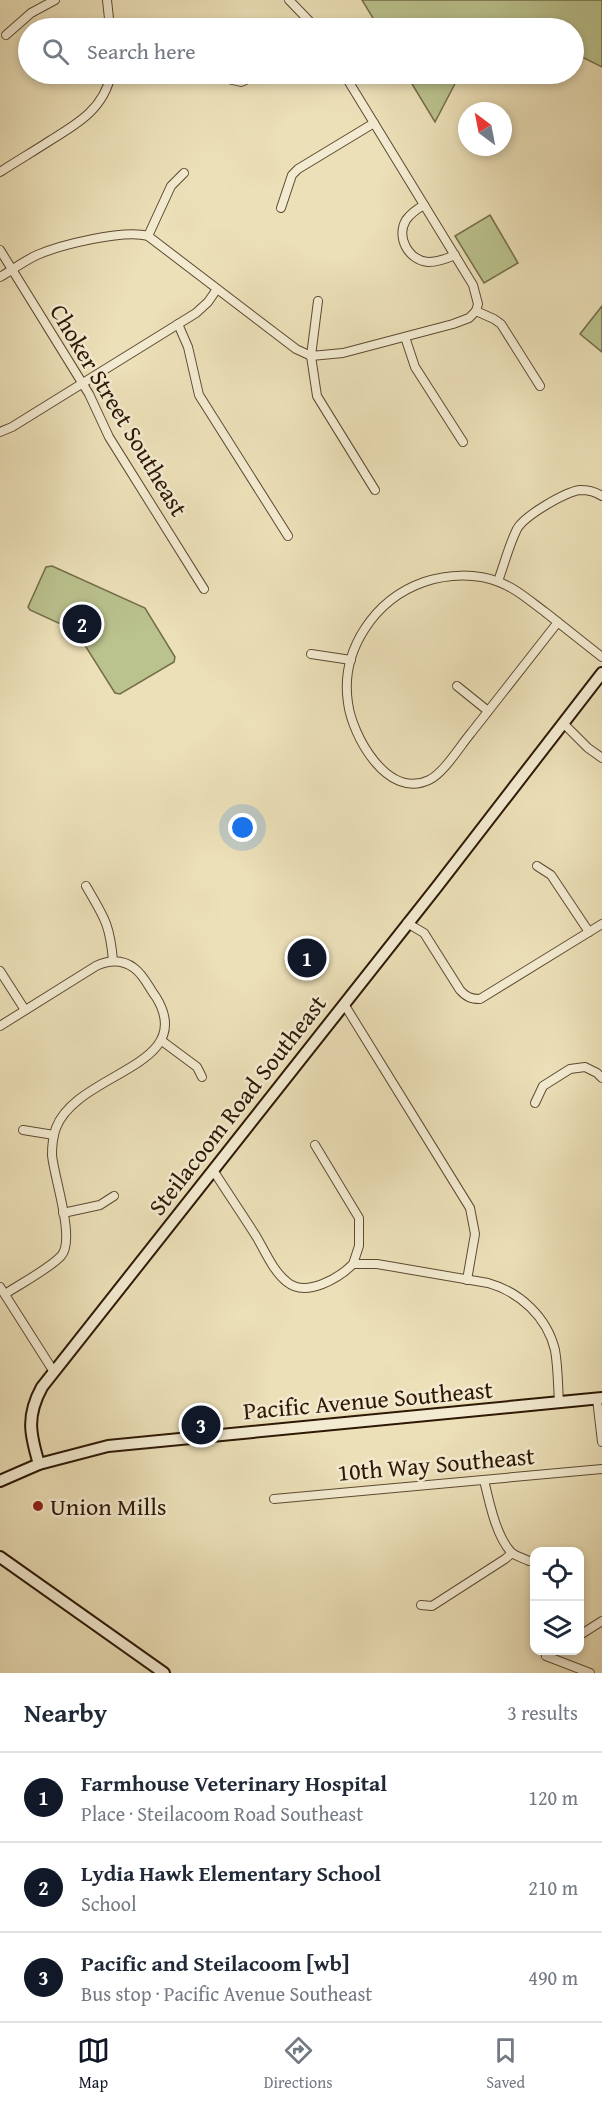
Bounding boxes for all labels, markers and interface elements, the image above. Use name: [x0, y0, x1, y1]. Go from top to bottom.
search box: [18, 18, 584, 84]
icon: search: [39, 35, 72, 68]
text: Search here: [87, 35, 196, 67]
north arrow: [458, 102, 512, 156]
street label: Choker Street Southeast: [42, 297, 197, 523]
pin: 2: [62, 602, 101, 646]
your location: [228, 813, 257, 842]
pin: 1: [288, 936, 326, 980]
street label: Steilacoom Road Southeast: [140, 987, 335, 1223]
street label: Pacific Avenue Southeast: [242, 1372, 495, 1428]
pin: 3: [182, 1402, 220, 1448]
street label: 10th Way Southeast: [336, 1438, 537, 1490]
place label: Union Mills: [50, 1489, 166, 1524]
marker: Union Mills: [31, 1499, 45, 1513]
map controls: [530, 1547, 584, 1655]
button: locate: [530, 1547, 584, 1601]
button: layers: [530, 1601, 584, 1655]
text: Nearby: [24, 1693, 107, 1732]
text: 3 results: [507, 1698, 578, 1727]
text: Farmhouse Veterinary Hospital: [81, 1767, 387, 1799]
text: 1: [38, 1783, 49, 1812]
text: 120 m: [528, 1783, 578, 1812]
text: Place · Steilacoom Road Southeast: [81, 1799, 363, 1828]
text: Lydia Hawk Elementary School: [81, 1857, 381, 1889]
text: 2: [38, 1873, 49, 1902]
text: 210 m: [528, 1873, 578, 1902]
text: School: [81, 1889, 137, 1918]
text: Pacific and Steilacoom [wb]: [81, 1947, 348, 1979]
text: 3: [38, 1963, 49, 1992]
text: 490 m: [528, 1963, 578, 1992]
text: Bus stop · Pacific Avenue Southeast: [81, 1979, 372, 2008]
tab: Map: [77, 2034, 110, 2094]
tab: Directions: [264, 2034, 333, 2094]
tab: Saved: [486, 2034, 525, 2094]

